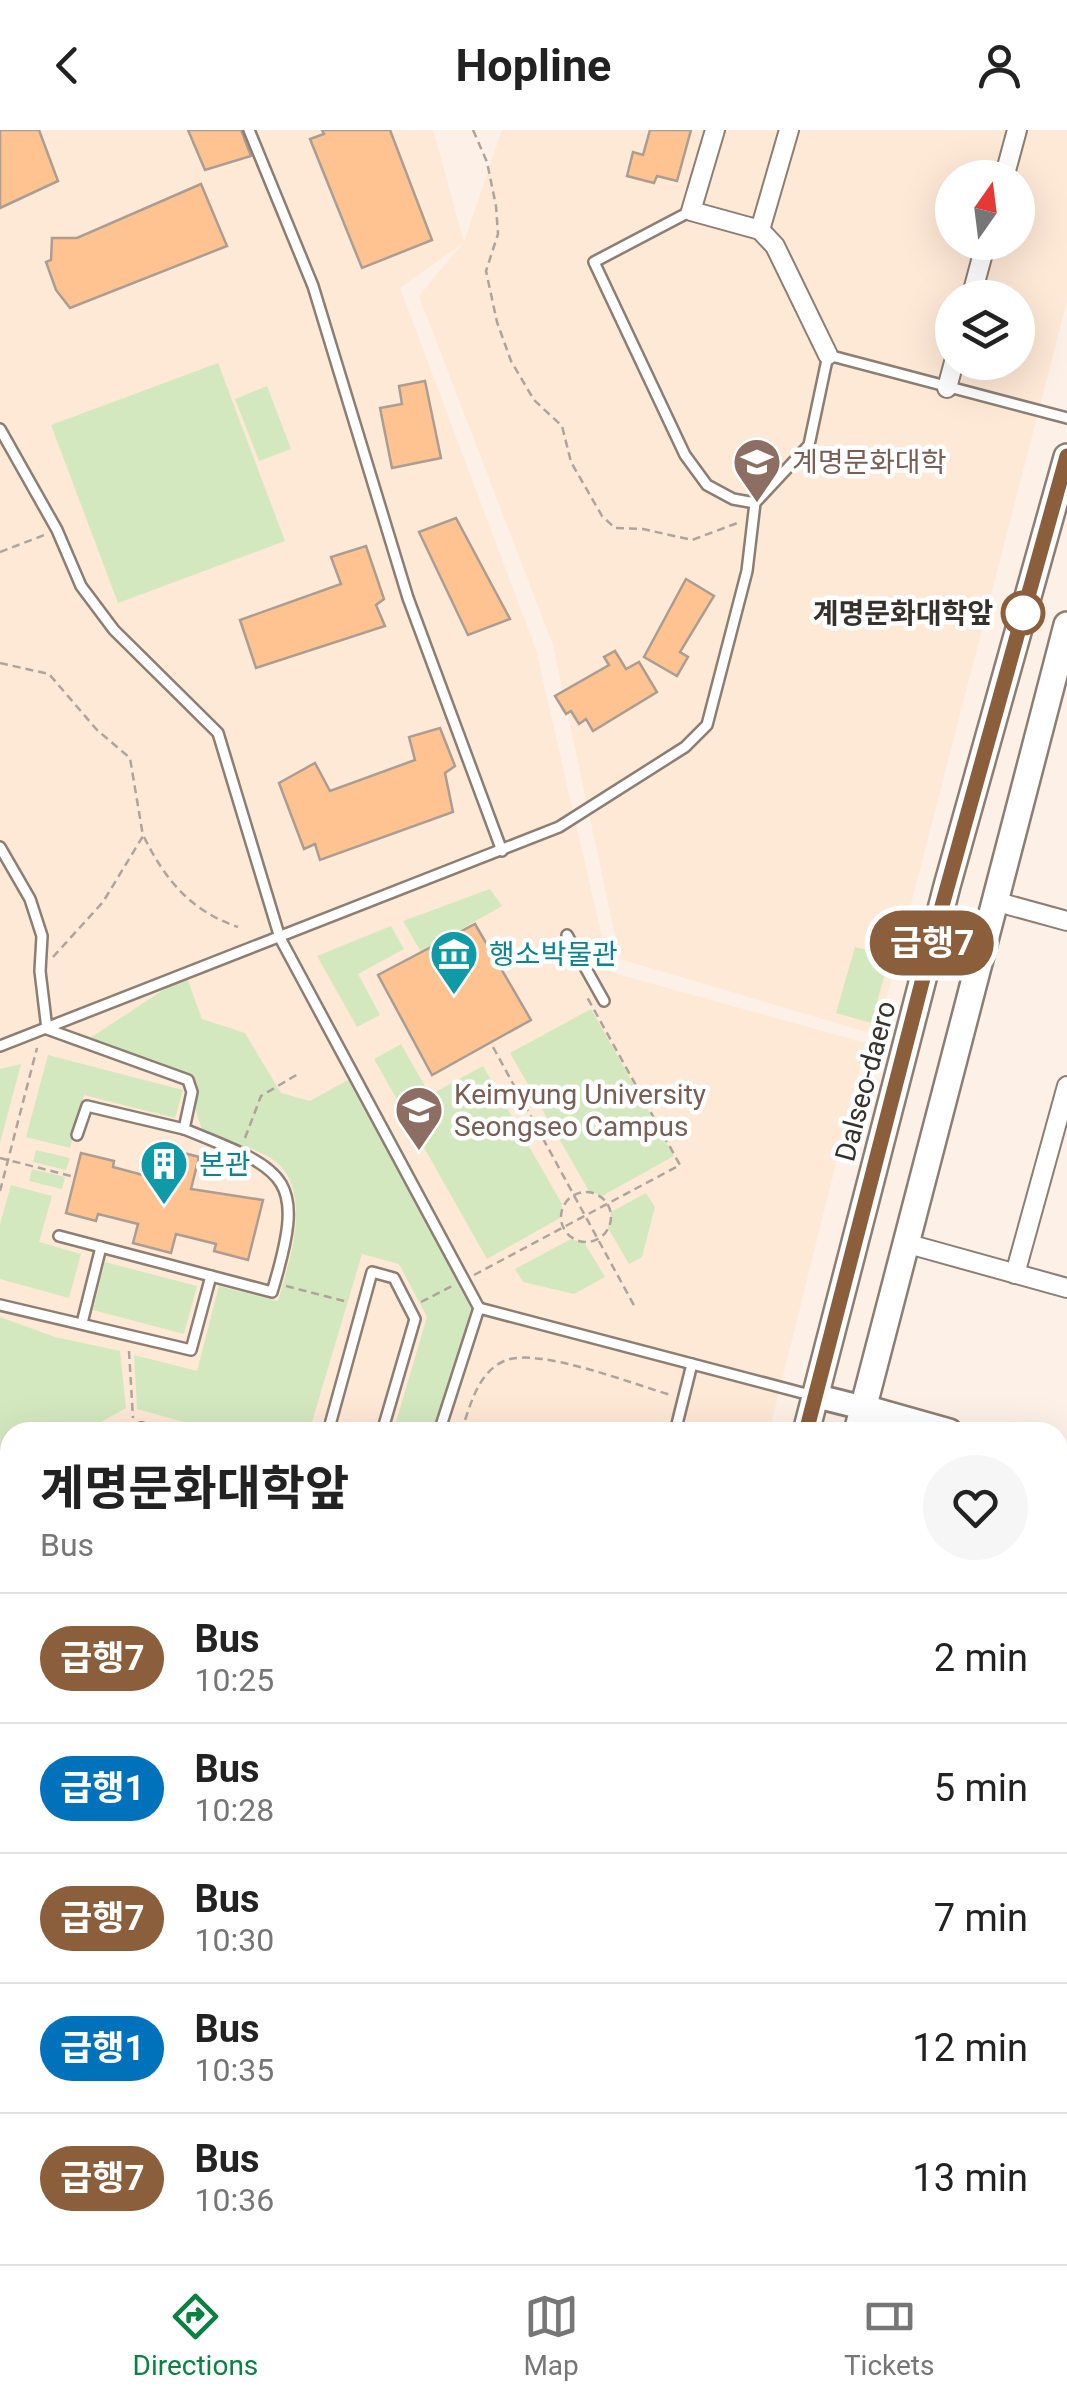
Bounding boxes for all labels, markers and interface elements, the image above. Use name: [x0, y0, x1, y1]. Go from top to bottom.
icon: back: [40, 38, 95, 93]
icon: person: [972, 38, 1027, 93]
text: Hopline: [456, 39, 611, 92]
north arrow: [935, 160, 1035, 260]
map controls: [935, 160, 1035, 380]
button: layers: [935, 280, 1035, 380]
school or university icon: 계명문화대학: [731, 436, 783, 504]
place label: 계명문화대학: [792, 446, 947, 479]
marker: 계명문화대학앞: [1002, 592, 1044, 634]
place label: 계명문화대학앞: [813, 597, 993, 630]
line badge: 급행7: [874, 910, 990, 976]
text: 급행7: [890, 923, 974, 964]
museum icon: 행소박물관: [428, 928, 480, 996]
place label: 행소박물관: [489, 938, 618, 971]
street label: Dalseo-daero: [828, 997, 903, 1165]
place label: Keimyung University Seongseo Campus: [454, 1078, 706, 1143]
school or university icon: Keimyung University Seongseo Campus: [393, 1084, 445, 1152]
building icon: 본관: [138, 1138, 190, 1206]
place label: 본관: [199, 1148, 251, 1181]
button: heart: [923, 1455, 1028, 1560]
text: 계명문화대학앞: [40, 1460, 349, 1517]
text: Bus: [40, 1526, 94, 1564]
text: Bus: [194, 1617, 260, 1661]
text: 2 min: [934, 1636, 1028, 1680]
text: 급행7: [60, 1638, 144, 1679]
text: 10:25: [194, 1661, 274, 1699]
text: Bus: [194, 1747, 260, 1791]
text: 5 min: [934, 1766, 1028, 1810]
text: 급행1: [60, 1768, 144, 1809]
text: 10:28: [194, 1791, 274, 1829]
text: Bus: [194, 1877, 260, 1921]
text: 7 min: [934, 1896, 1028, 1940]
text: 급행7: [60, 1898, 144, 1939]
text: 10:30: [194, 1921, 274, 1959]
text: Bus: [194, 2007, 260, 2051]
text: 12 min: [912, 2026, 1028, 2070]
text: 급행1: [60, 2028, 144, 2069]
text: 10:35: [194, 2051, 274, 2089]
text: Bus: [194, 2137, 260, 2181]
text: 13 min: [912, 2156, 1028, 2200]
text: 급행7: [60, 2158, 144, 2199]
text: 10:36: [194, 2181, 274, 2219]
tab: Directions: [133, 2289, 258, 2382]
tab: Map: [523, 2289, 579, 2382]
tab: Tickets: [844, 2289, 934, 2382]

